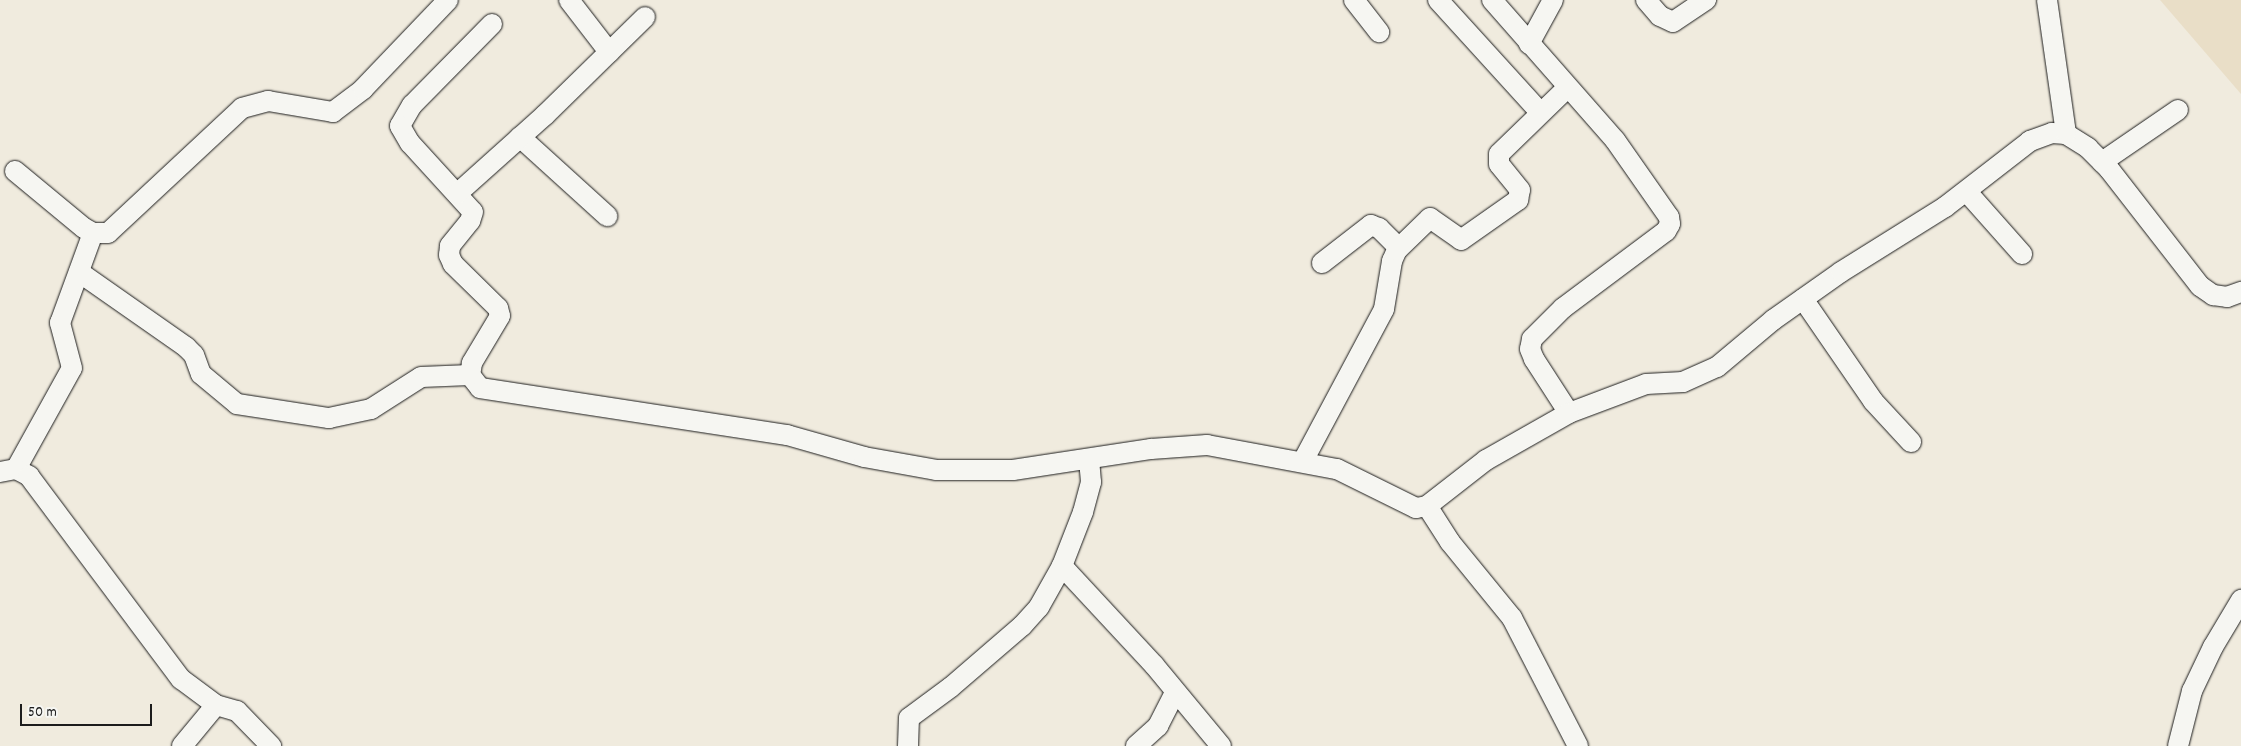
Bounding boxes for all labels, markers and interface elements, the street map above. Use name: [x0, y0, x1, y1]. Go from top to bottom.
scale bar: [22, 694, 155, 726]
text: 50 m: [28, 702, 57, 724]

